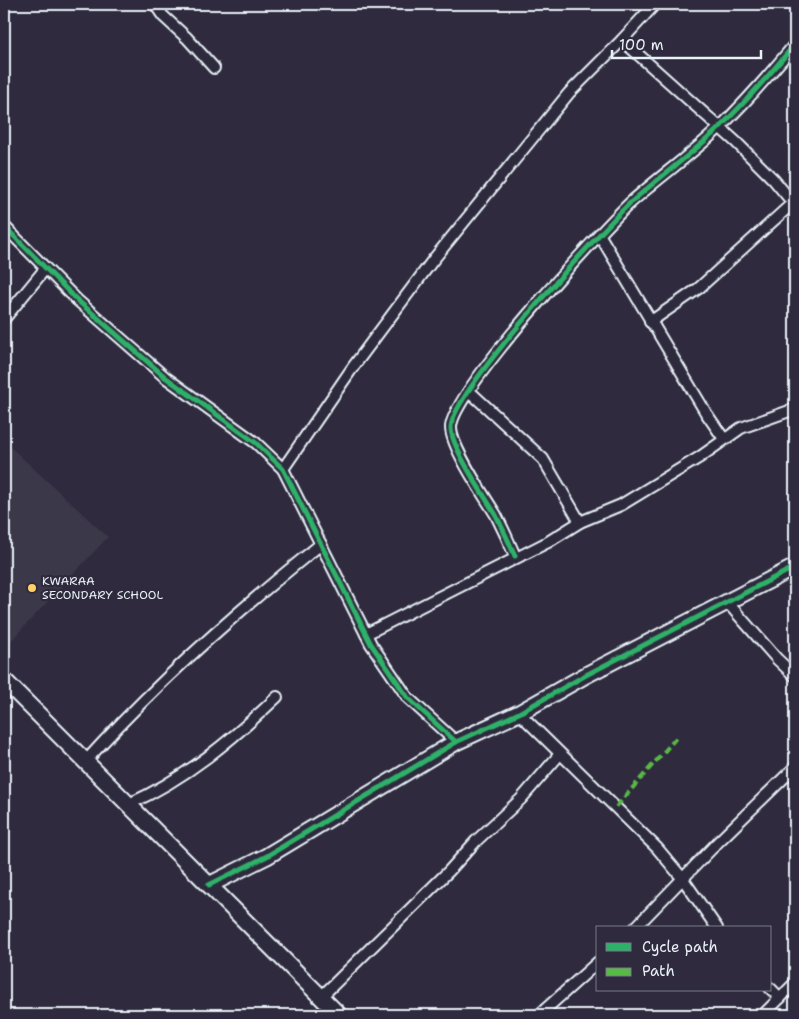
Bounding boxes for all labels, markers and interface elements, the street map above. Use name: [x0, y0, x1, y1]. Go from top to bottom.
scale bar: [612, 28, 760, 60]
text: 100 m: [619, 35, 664, 55]
place label: KWARAA SECONDARY SCHOOL: [42, 573, 164, 603]
marker: KWARAA SECONDARY SCHOOL: [26, 582, 38, 594]
legend: [596, 926, 772, 992]
text: Cycle path: [642, 937, 718, 957]
text: Path: [642, 961, 675, 981]

